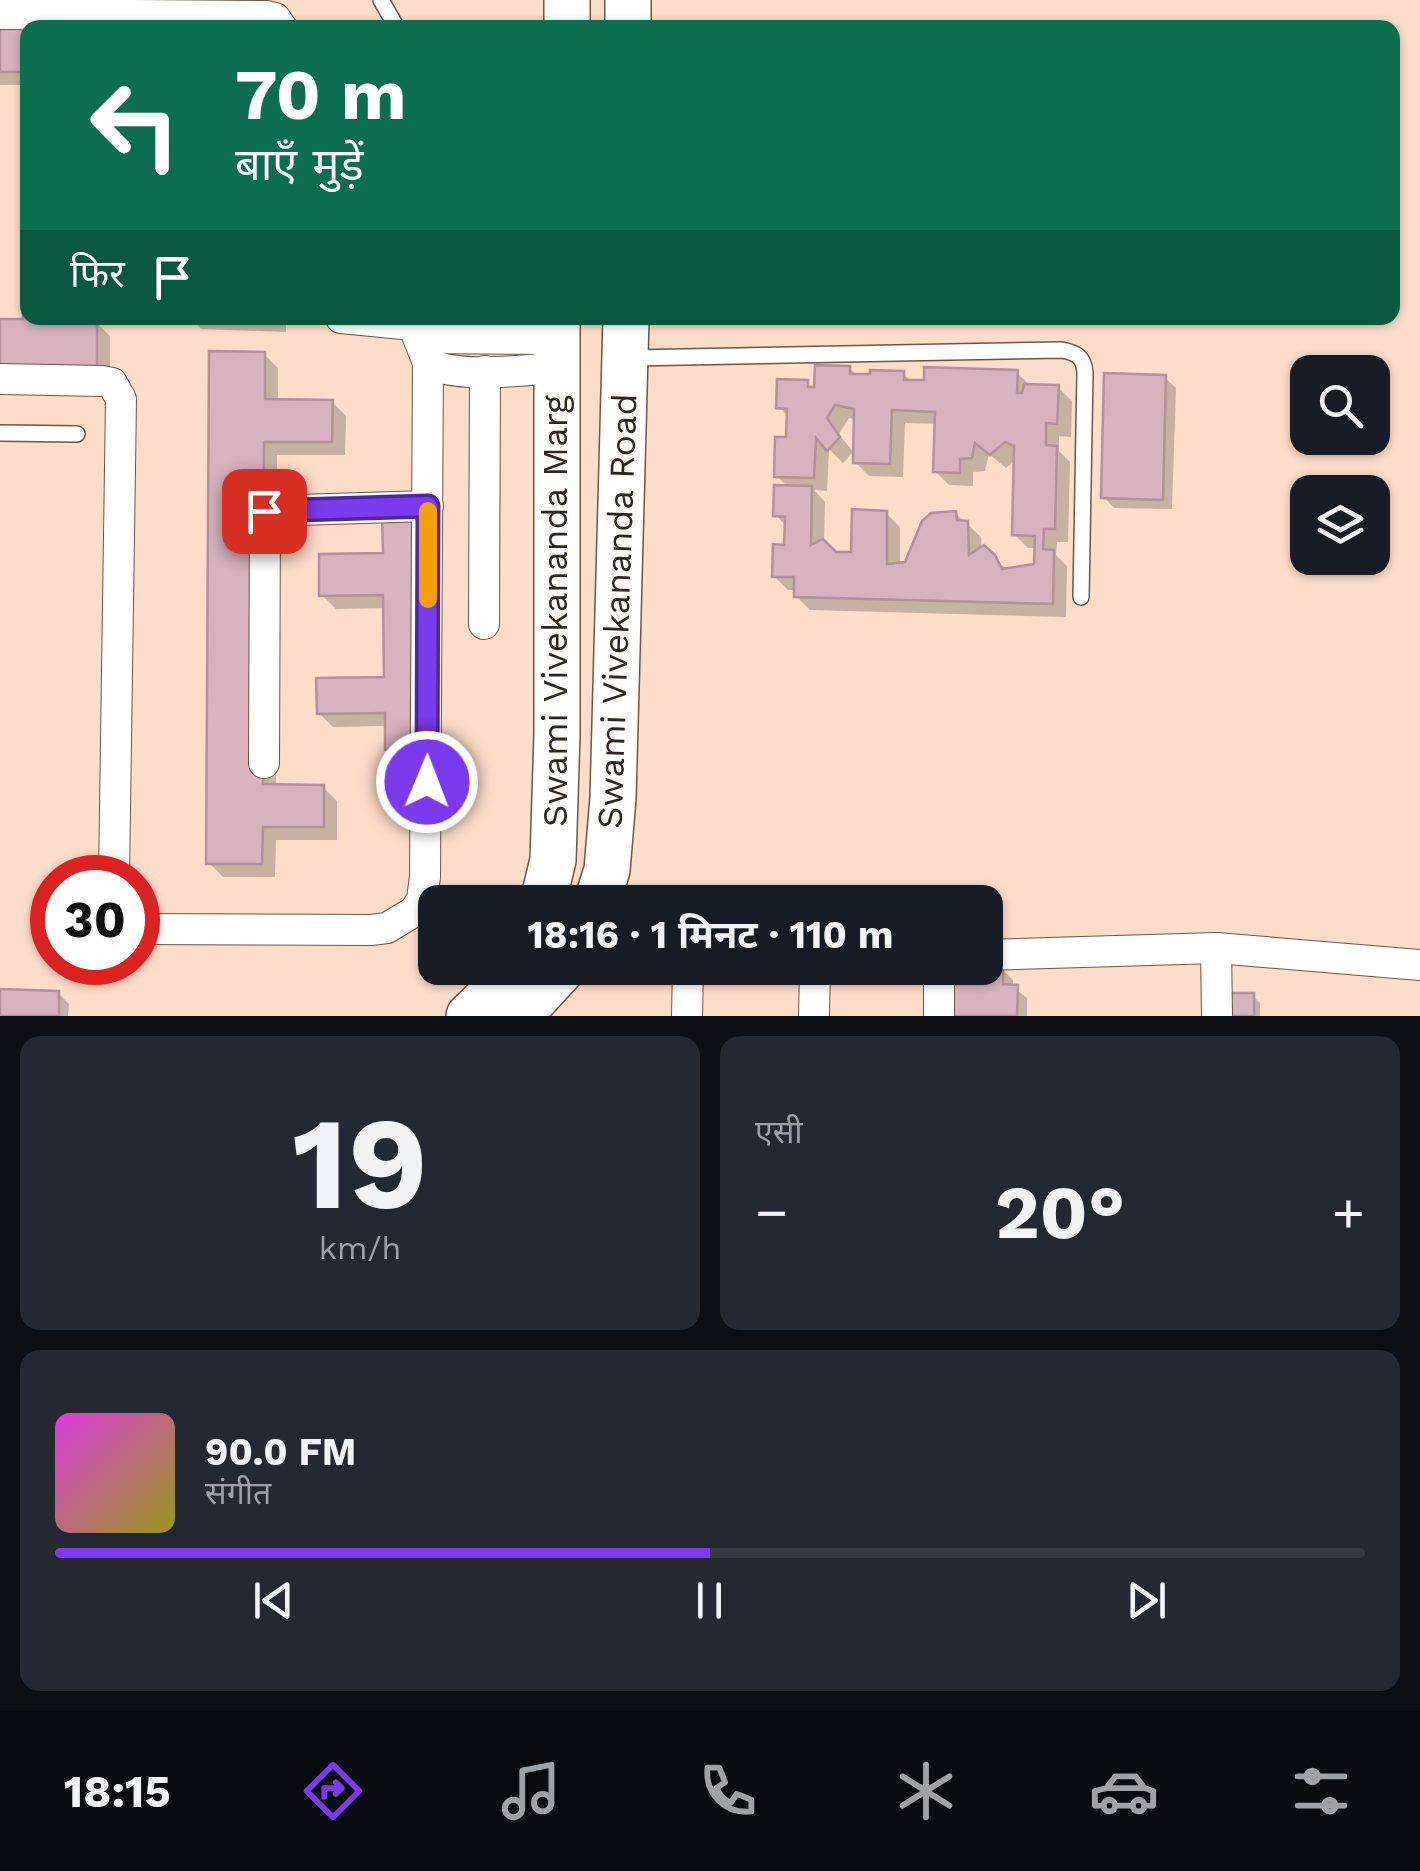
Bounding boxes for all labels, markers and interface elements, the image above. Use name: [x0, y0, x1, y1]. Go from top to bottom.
text: 70 m: [235, 54, 407, 136]
icon: left: [70, 60, 200, 190]
text: बाएँ मुड़ें: [235, 138, 364, 191]
icon: arrive: [145, 250, 200, 305]
text: फिर: [70, 252, 125, 296]
map controls: [1290, 355, 1390, 575]
button: search: [1290, 355, 1390, 455]
street label: Swami Vivekananda Road: [588, 393, 646, 829]
street label: Swami Vivekananda Marg: [534, 395, 576, 827]
pin: [222, 469, 307, 554]
button: layers: [1290, 475, 1390, 575]
icon: arrive: [237, 484, 292, 539]
position arrow: [375, 730, 479, 834]
speed limit sign: 30: [30, 855, 160, 985]
text: 18:16 · 1 मिनट · 110 m: [527, 913, 894, 957]
text: 19: [292, 1087, 428, 1240]
text: एसी: [755, 1113, 803, 1151]
text: 20°: [995, 1168, 1125, 1256]
text: −: [755, 1180, 788, 1244]
text: +: [1332, 1180, 1365, 1244]
text: km/h: [319, 1229, 401, 1267]
text: 90.0 FM: [205, 1430, 356, 1474]
text: संगीत: [205, 1474, 271, 1512]
icon: previous: [246, 1573, 301, 1628]
icon: pause: [682, 1573, 737, 1628]
icon: next: [1119, 1573, 1174, 1628]
icon: directions: [298, 1756, 368, 1826]
icon: music: [496, 1756, 566, 1826]
icon: phone: [693, 1756, 763, 1826]
icon: climate: [891, 1756, 961, 1826]
icon: car: [1089, 1756, 1159, 1826]
icon: filters: [1286, 1756, 1356, 1826]
text: 18:15: [64, 1765, 171, 1818]

